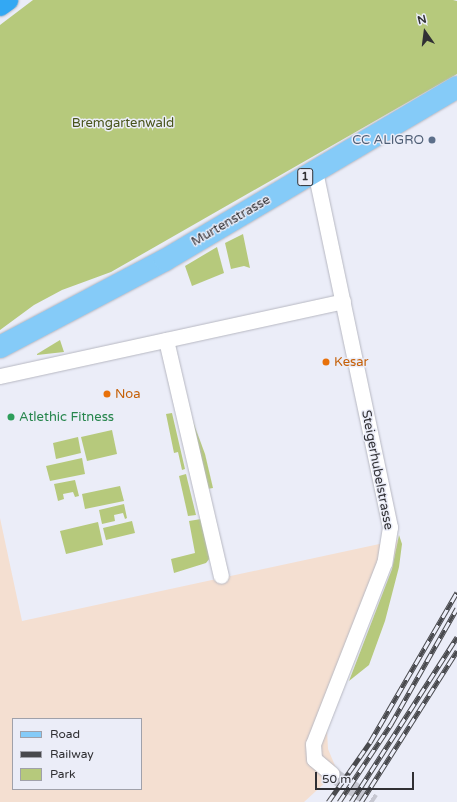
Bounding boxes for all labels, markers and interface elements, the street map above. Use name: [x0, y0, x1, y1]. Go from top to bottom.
north arrow: [405, 12, 445, 52]
text: N: [416, 12, 428, 27]
park label: Bremgartenwald: [72, 115, 174, 131]
place label: CC ALIGRO: [352, 132, 424, 148]
marker: CC ALIGRO: [427, 135, 437, 145]
road number: 1: [297, 167, 313, 187]
street label: Murtenstrasse: [189, 192, 273, 250]
place label: Kesar: [334, 354, 369, 370]
marker: Kesar: [321, 357, 331, 367]
place label: Noa: [115, 386, 140, 402]
marker: Noa: [102, 389, 112, 399]
place label: Atlethic Fitness: [19, 409, 114, 425]
street label: Steigerhubelstrasse: [358, 409, 396, 531]
marker: Atlethic Fitness: [6, 412, 16, 422]
legend: [12, 718, 142, 790]
text: Road: [50, 727, 80, 741]
text: Railway: [50, 747, 94, 761]
scale bar: [317, 764, 416, 790]
text: Park: [50, 767, 76, 781]
text: 50 m: [322, 772, 351, 786]

